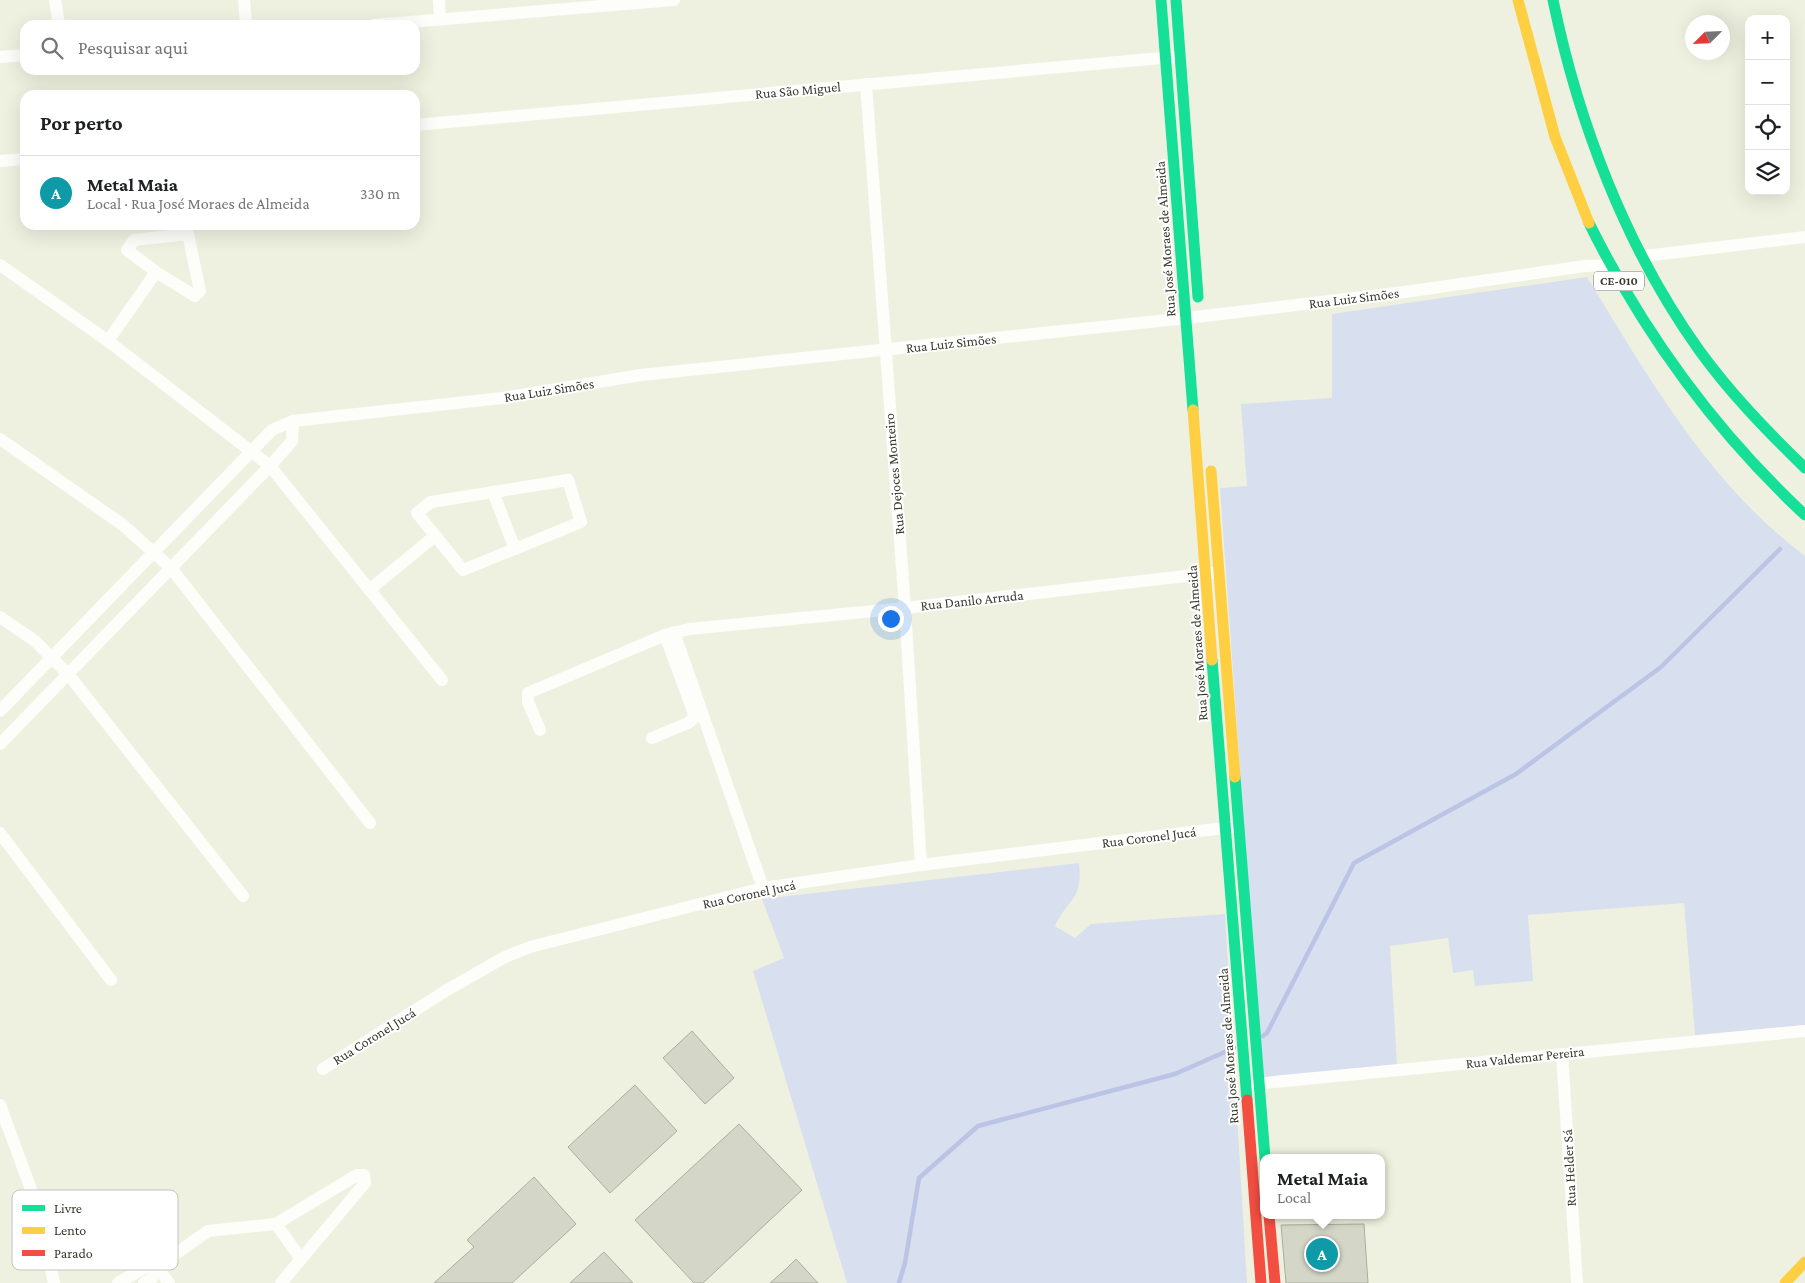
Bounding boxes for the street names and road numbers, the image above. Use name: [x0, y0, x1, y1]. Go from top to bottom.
street label: Rua São Miguel: [754, 78, 842, 102]
street label: Rua José Moraes de Almeida: [1152, 160, 1178, 317]
road number: CE-010: [1594, 272, 1644, 290]
street label: Rua Luiz Simões: [1308, 285, 1400, 311]
street label: Rua Luiz Simões: [905, 330, 997, 356]
street label: Rua Luiz Simões: [503, 375, 595, 405]
street label: Rua Dejoces Monteiro: [881, 412, 908, 536]
street label: Rua José Moraes de Almeida: [1184, 564, 1210, 721]
street label: Rua Danilo Arruda: [920, 587, 1025, 613]
street label: Rua Coronel Jucá: [1101, 823, 1198, 851]
street label: Rua Coronel Jucá: [701, 876, 798, 912]
street label: Rua José Moraes de Almeida: [1215, 967, 1241, 1124]
street label: Rua Coronel Jucá: [330, 1004, 419, 1068]
street label: Rua Valdemar Pereira: [1465, 1043, 1586, 1071]
street label: Rua Helder Sá: [1559, 1128, 1579, 1207]

